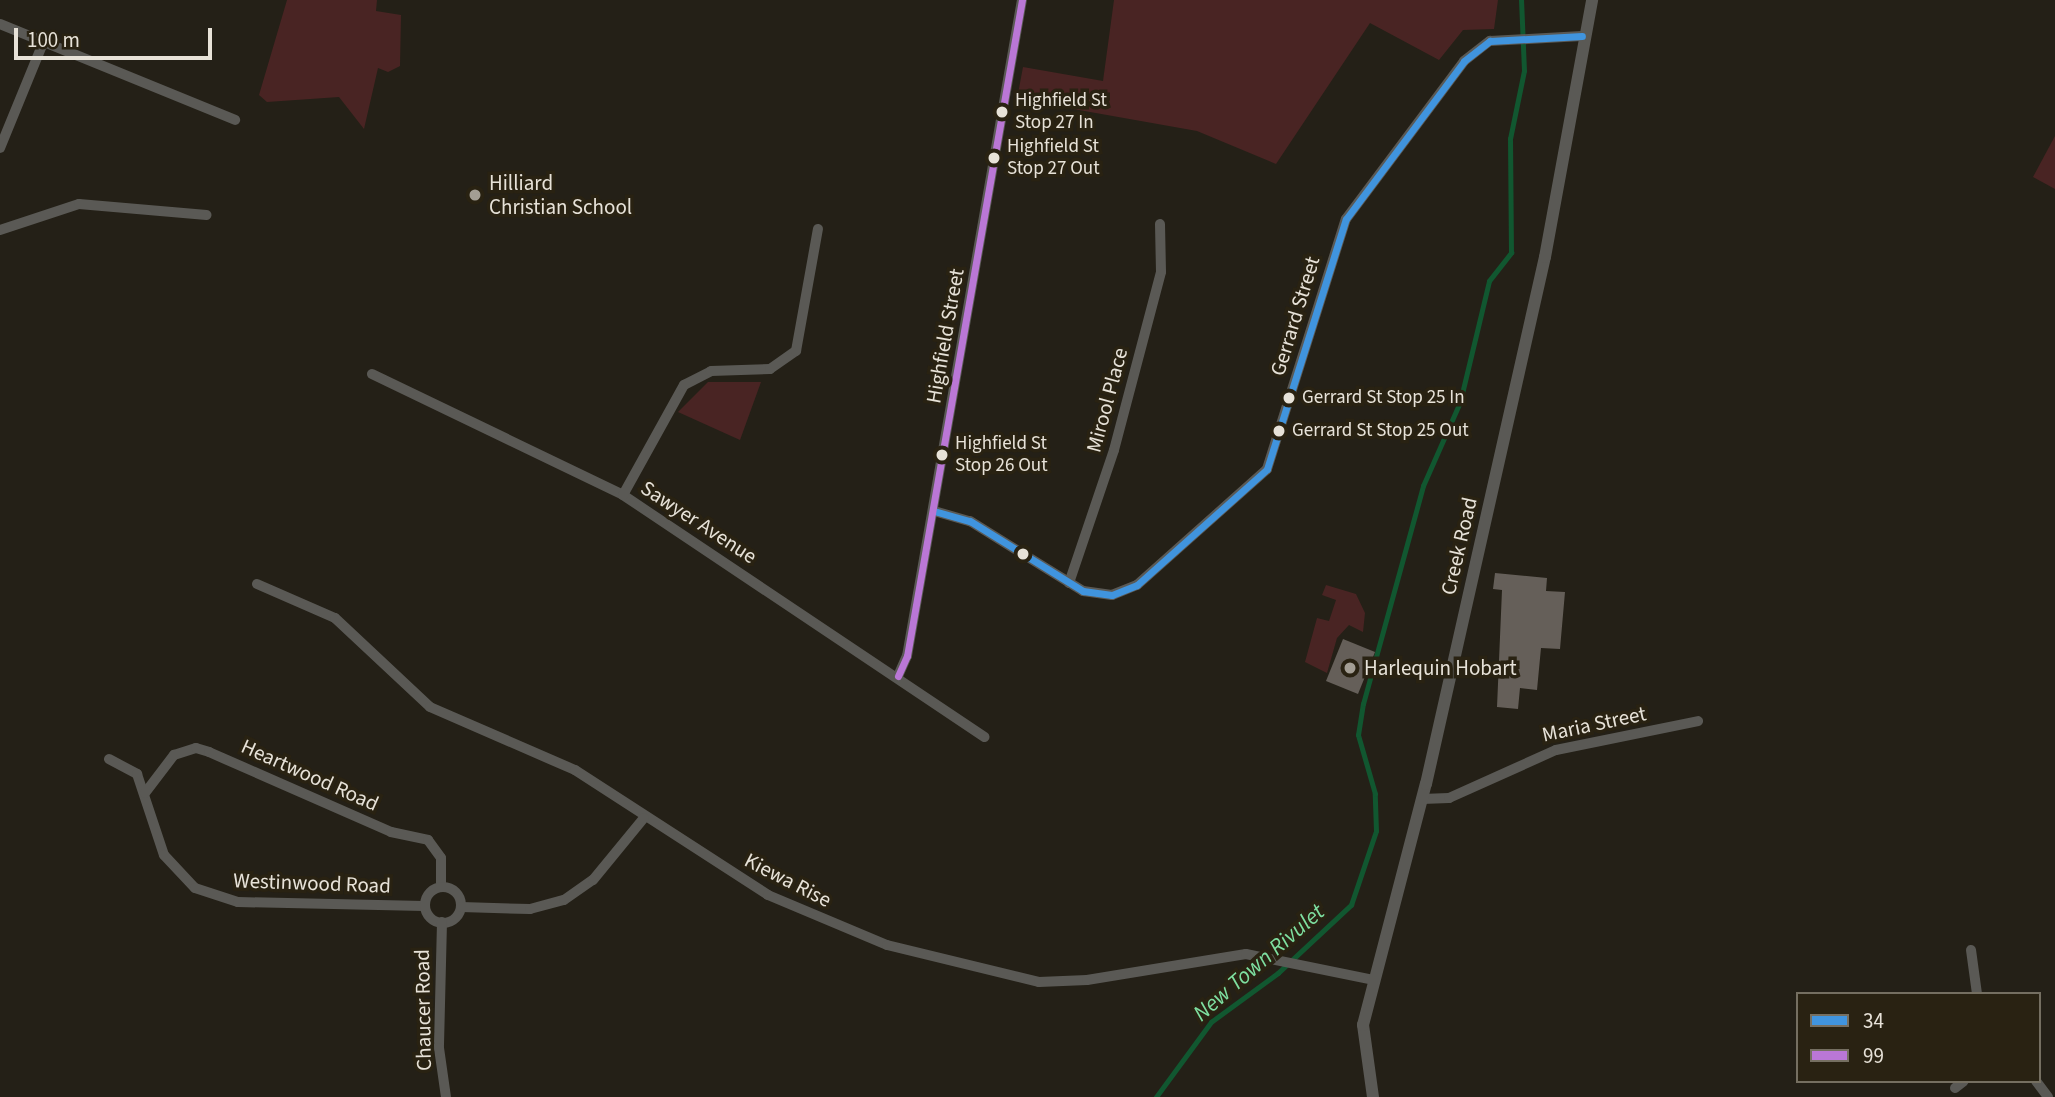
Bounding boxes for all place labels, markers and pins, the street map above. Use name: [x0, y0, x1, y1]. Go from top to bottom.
place label: Highfield St Stop 27 In: [1015, 90, 1107, 134]
marker: Highfield St Stop 27 In: [995, 105, 1009, 119]
place label: Highfield St Stop 27 Out: [1007, 136, 1100, 180]
marker: Highfield St Stop 27 Out: [987, 151, 1001, 165]
place label: Hilliard Christian School: [489, 170, 632, 220]
marker: Hilliard Christian School: [467, 187, 483, 203]
place label: Gerrard St Stop 25 In: [1302, 387, 1465, 409]
marker: Gerrard St Stop 25 In: [1282, 391, 1296, 405]
place label: Gerrard St Stop 25 Out: [1292, 420, 1469, 442]
marker: Gerrard St Stop 25 Out: [1272, 424, 1286, 438]
place label: Highfield St Stop 26 Out: [955, 433, 1048, 477]
marker: Highfield St Stop 26 Out: [935, 448, 949, 462]
unlabelled marker: [1016, 547, 1030, 561]
place label: Harlequin Hobart: [1364, 655, 1517, 681]
marker: Harlequin Hobart: [1342, 660, 1358, 676]

